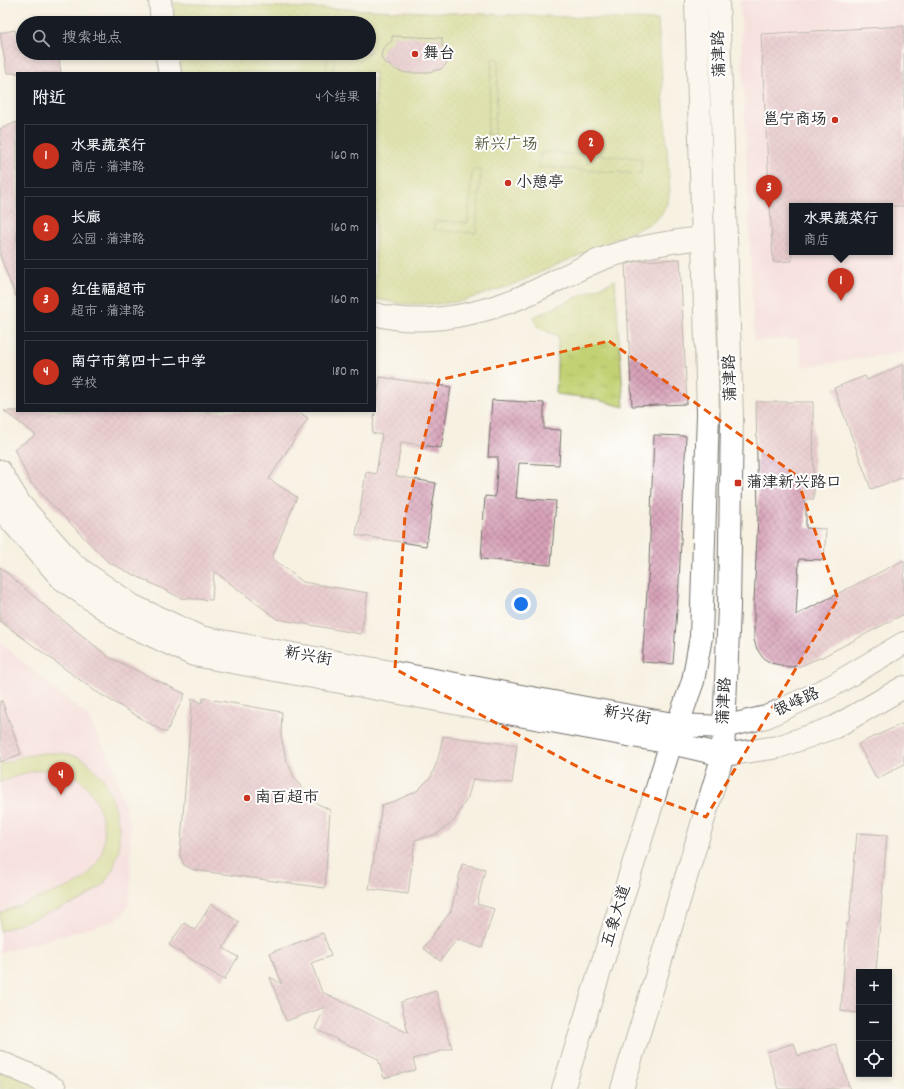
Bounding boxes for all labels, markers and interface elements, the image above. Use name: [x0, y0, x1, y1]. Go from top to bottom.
search box: [16, 16, 376, 60]
icon: search: [30, 27, 52, 49]
text: 搜索地点: [62, 28, 122, 50]
street label: 蒲津路: [708, 30, 732, 78]
place label: 舞台: [423, 43, 455, 66]
marker: 舞台: [410, 49, 420, 59]
text: 附近: [32, 88, 66, 112]
text: 4个结果: [316, 89, 360, 108]
place label: 邕宁商场: [763, 109, 827, 132]
marker: 邕宁商场: [830, 115, 840, 125]
pin: 2: [578, 130, 604, 163]
park label: 新兴广场: [474, 134, 538, 157]
text: 水果蔬菜行: [71, 136, 146, 158]
text: 1: [45, 147, 47, 166]
text: 160 m: [331, 147, 359, 166]
text: 商店 · 蒲津路: [71, 159, 145, 178]
place label: 小憩亭: [516, 172, 564, 195]
pin: 3: [756, 175, 782, 208]
marker: 小憩亭: [503, 178, 513, 188]
popup: [789, 203, 893, 255]
text: 长廊: [71, 208, 101, 230]
text: 水果蔬菜行: [803, 209, 879, 231]
text: 2: [43, 219, 49, 238]
text: 160 m: [331, 219, 359, 238]
text: 公园 · 蒲津路: [71, 231, 145, 250]
text: 商店: [803, 232, 830, 251]
pin: 1: [828, 268, 854, 301]
text: 红佳福超市: [71, 280, 146, 302]
text: 3: [43, 291, 49, 310]
text: 160 m: [331, 291, 359, 310]
text: 超市 · 蒲津路: [71, 303, 145, 322]
text: 南宁市第四十二中学: [71, 352, 206, 374]
street label: 蒲津路: [719, 354, 743, 402]
text: 4: [43, 363, 49, 382]
text: 180 m: [332, 363, 359, 382]
text: 学校: [71, 375, 97, 394]
place label: 蒲津新兴路口: [746, 472, 842, 495]
marker: 蒲津新兴路口: [733, 478, 743, 488]
your location: [511, 594, 531, 614]
street label: 新兴街: [282, 642, 334, 672]
street label: 蒲津路: [712, 676, 738, 726]
street label: 银峰路: [770, 682, 824, 724]
street label: 新兴街: [601, 701, 653, 731]
pin: 4: [48, 762, 74, 795]
place label: 南百超市: [255, 787, 319, 810]
marker: 南百超市: [242, 793, 252, 803]
street label: 五象大道: [597, 882, 637, 950]
map controls: [856, 969, 892, 1077]
button: +: [856, 969, 892, 1005]
button: −: [856, 1005, 892, 1041]
button: locate: [856, 1041, 892, 1077]

